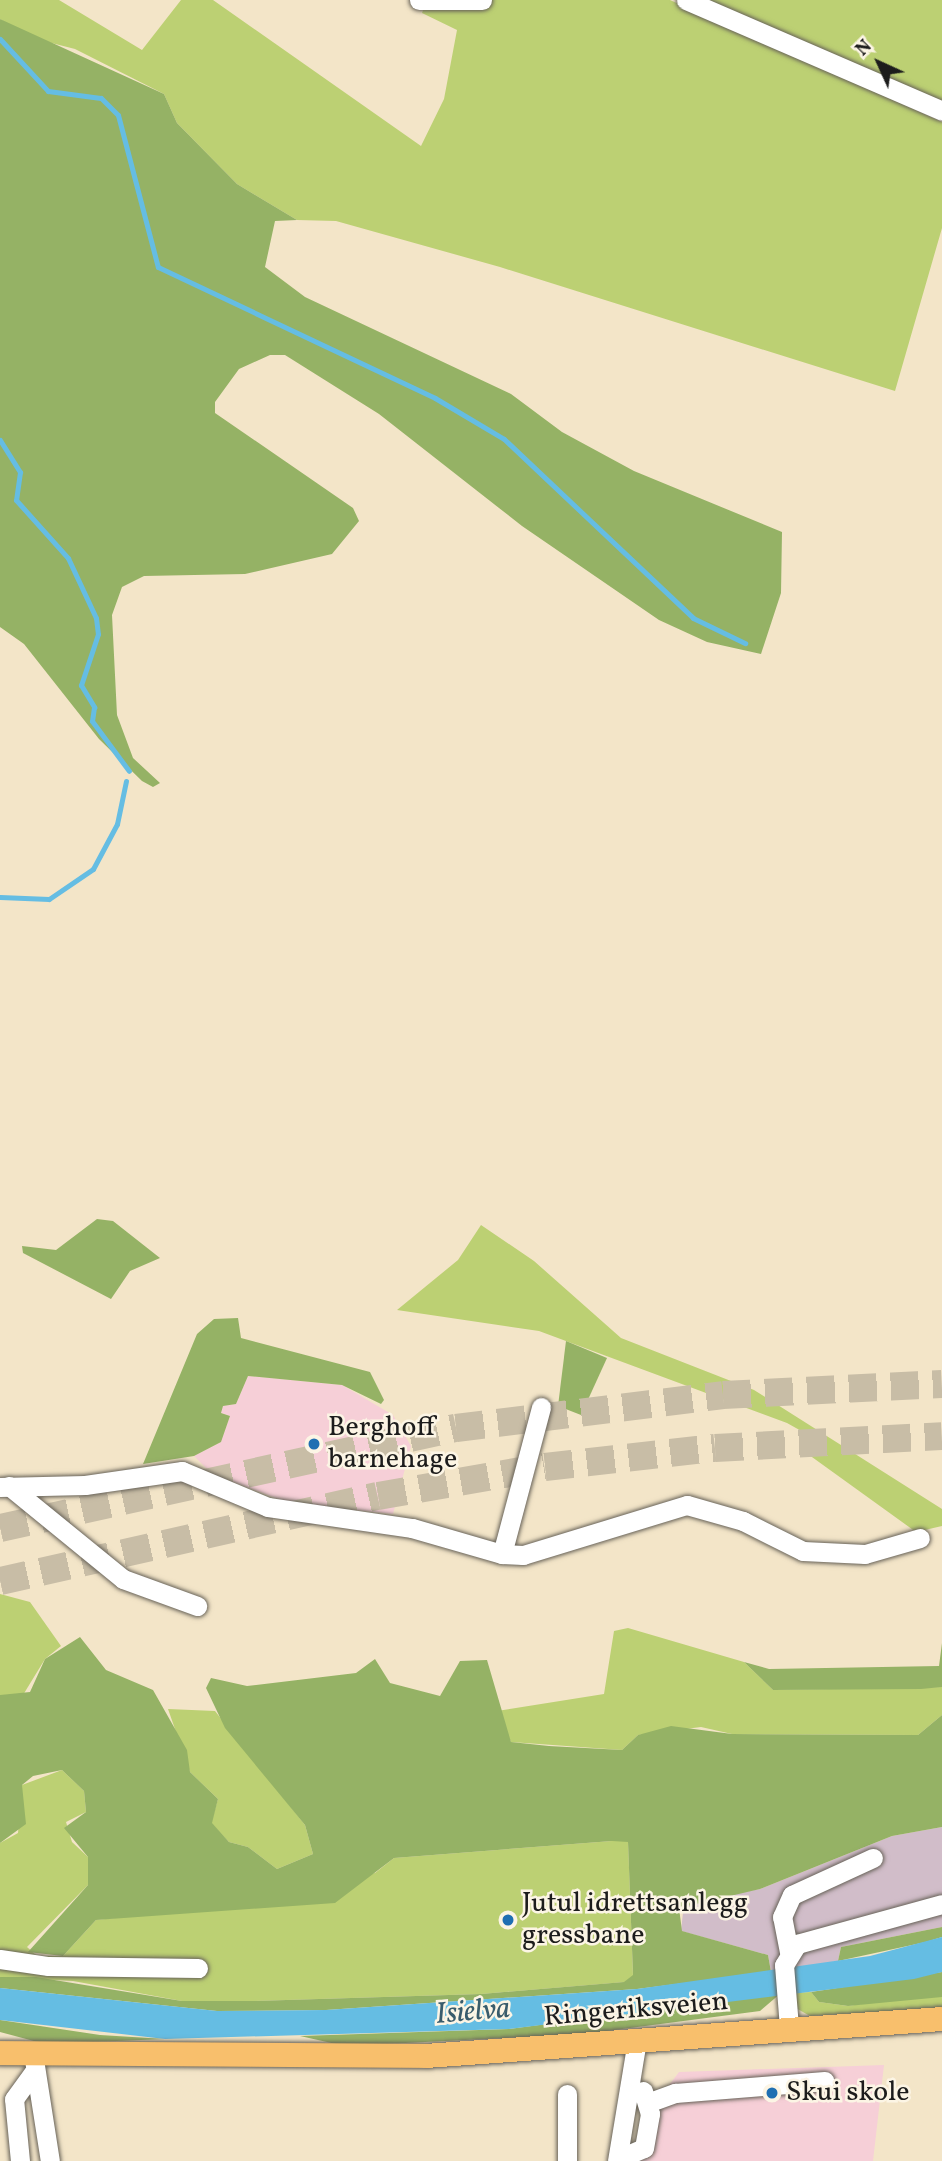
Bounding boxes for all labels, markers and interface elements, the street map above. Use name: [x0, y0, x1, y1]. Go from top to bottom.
north arrow: [844, 28, 914, 98]
text: N: [850, 34, 878, 62]
place label: Berghoff barnehage: [328, 1411, 457, 1477]
marker: Berghoff barnehage: [306, 1436, 322, 1452]
place label: Jutul idrettsanlegg gressbane: [522, 1887, 748, 1953]
marker: Jutul idrettsanlegg gressbane: [500, 1912, 516, 1928]
street label: Ringeriksveien: [542, 1985, 730, 2035]
water label: Isielva: [434, 1991, 512, 2033]
place label: Skui skole: [786, 2076, 910, 2110]
marker: Skui skole: [764, 2085, 780, 2101]

